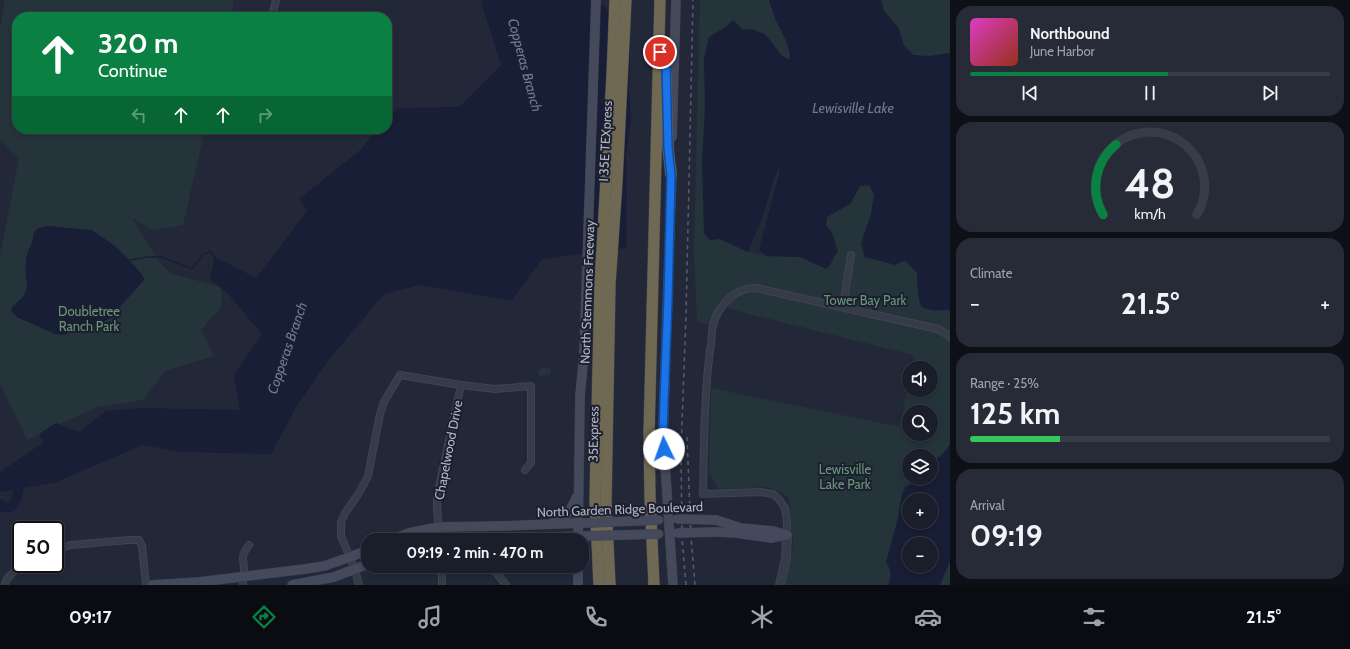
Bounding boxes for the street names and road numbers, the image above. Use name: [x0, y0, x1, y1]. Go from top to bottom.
street label: I 35E TEXpress: [595, 100, 615, 182]
street label: North Stemmons Freeway: [576, 219, 598, 364]
street label: Chapelwood Drive: [430, 398, 466, 501]
street label: 35Express: [585, 405, 601, 462]
street label: North Garden Ridge Boulevard: [537, 498, 703, 520]

